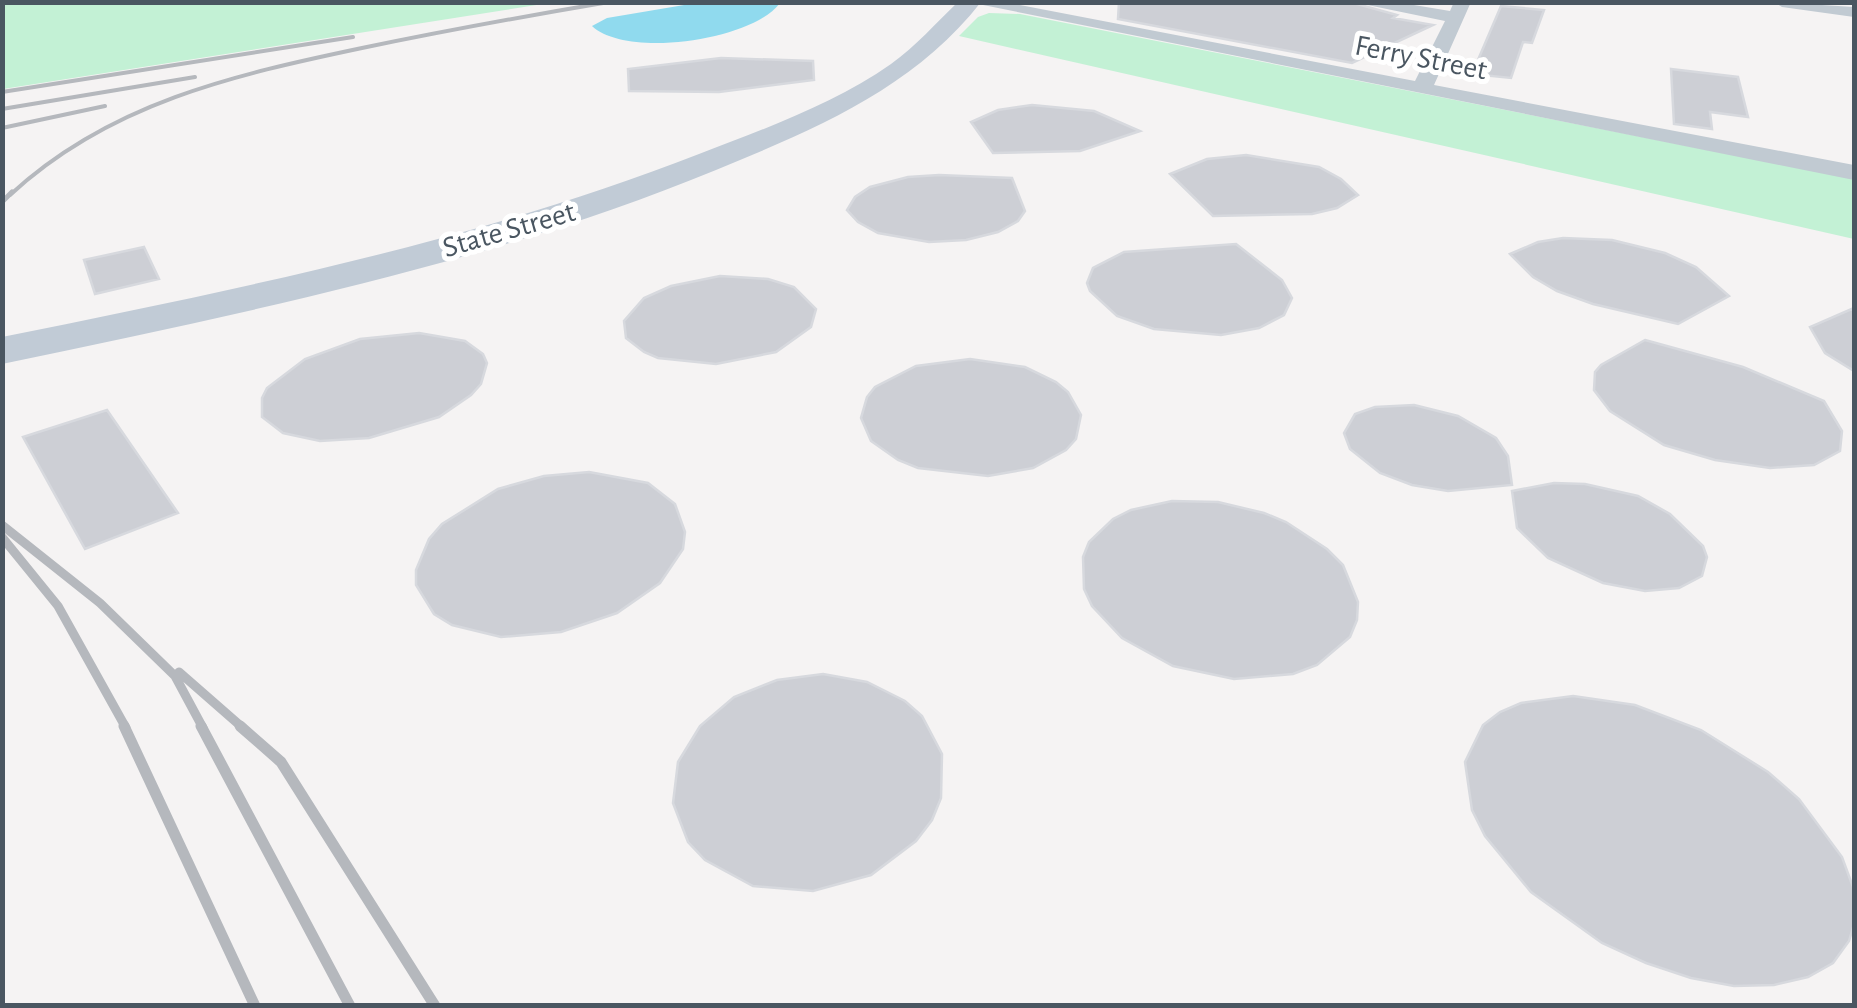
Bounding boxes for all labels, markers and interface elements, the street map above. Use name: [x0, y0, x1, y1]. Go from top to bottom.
street label: Ferry Street: [1352, 31, 1490, 86]
street label: State Street: [439, 197, 579, 263]

